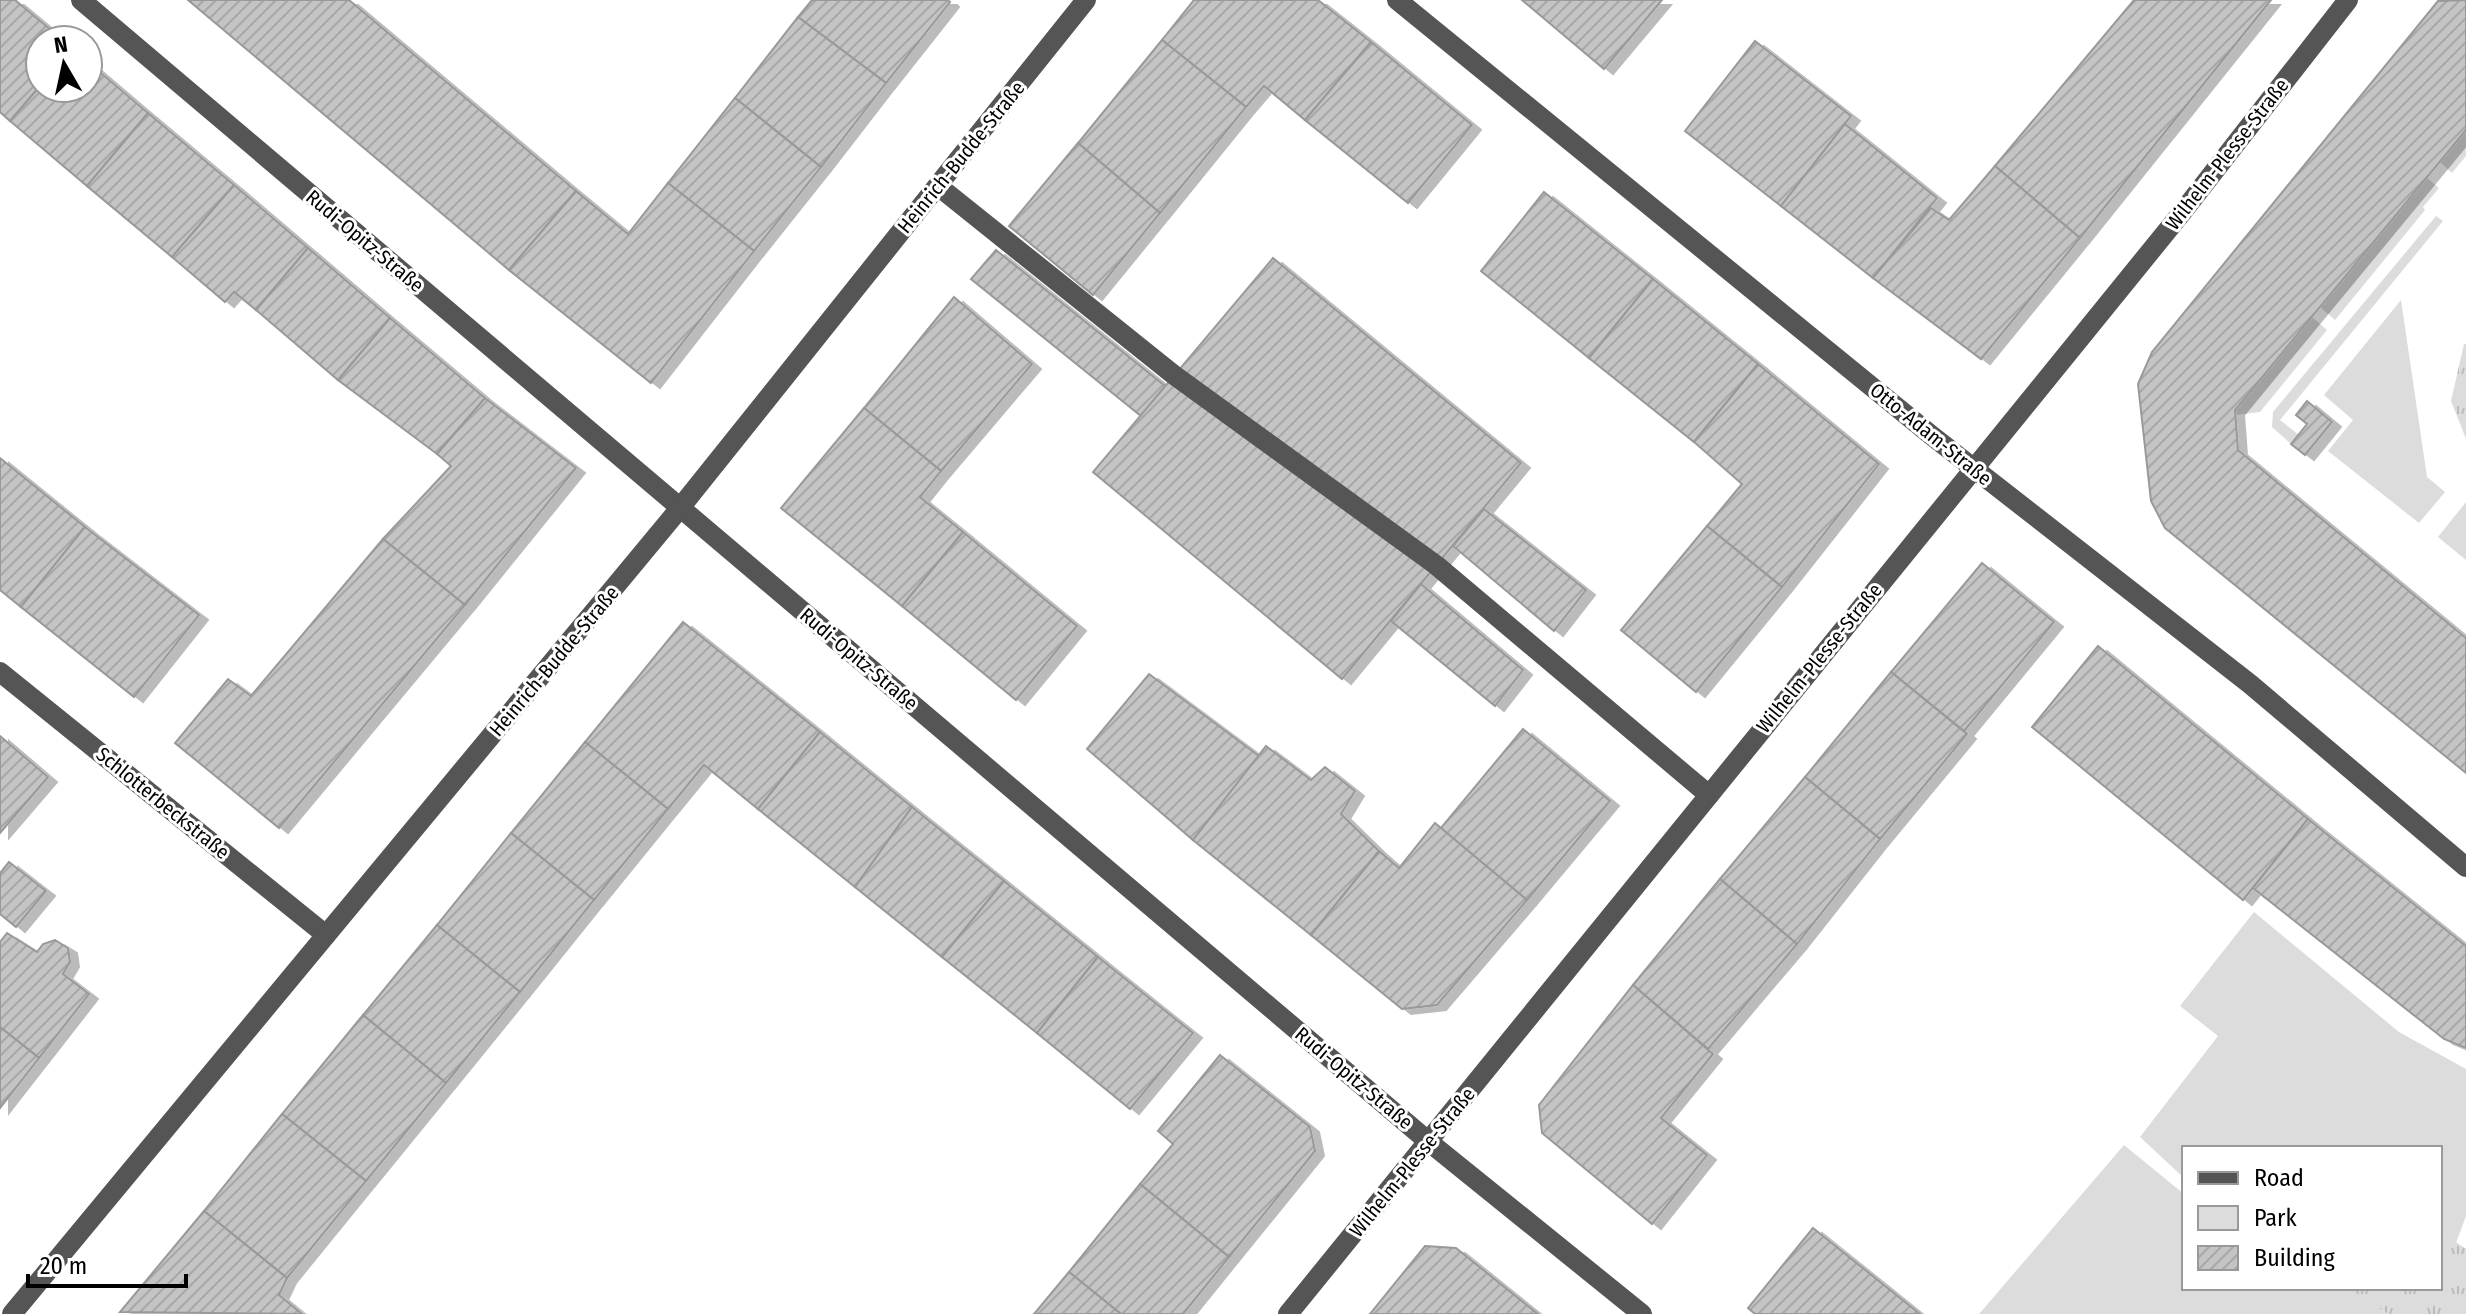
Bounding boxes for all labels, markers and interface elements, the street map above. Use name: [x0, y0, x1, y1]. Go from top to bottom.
north arrow: [24, 24, 104, 104]
text: N: [52, 30, 70, 59]
street label: Wilhelm-Plesse-Straße: [2160, 73, 2294, 235]
street label: Heinrich-Budde-Straße: [892, 76, 1030, 238]
street label: Rudi-Opitz-Straße: [301, 185, 429, 297]
street label: Otto-Adam-Straße: [1865, 378, 1997, 490]
street label: Wilhelm-Plesse-Straße: [1751, 578, 1887, 738]
street label: Heinrich-Budde-Straße: [484, 581, 624, 741]
street label: Rudi-Opitz-Straße: [795, 603, 923, 715]
street label: Schlotterbeckstraße: [92, 742, 234, 864]
street label: Rudi-Opitz-Straße: [1290, 1022, 1418, 1134]
street label: Wilhelm-Plesse-Straße: [1344, 1082, 1480, 1242]
legend: [2182, 1146, 2442, 1290]
text: Road: [2254, 1164, 2304, 1192]
text: Park: [2254, 1204, 2297, 1232]
scale bar: [28, 1238, 186, 1288]
text: Building: [2254, 1244, 2336, 1272]
text: 20 m: [40, 1252, 87, 1280]

